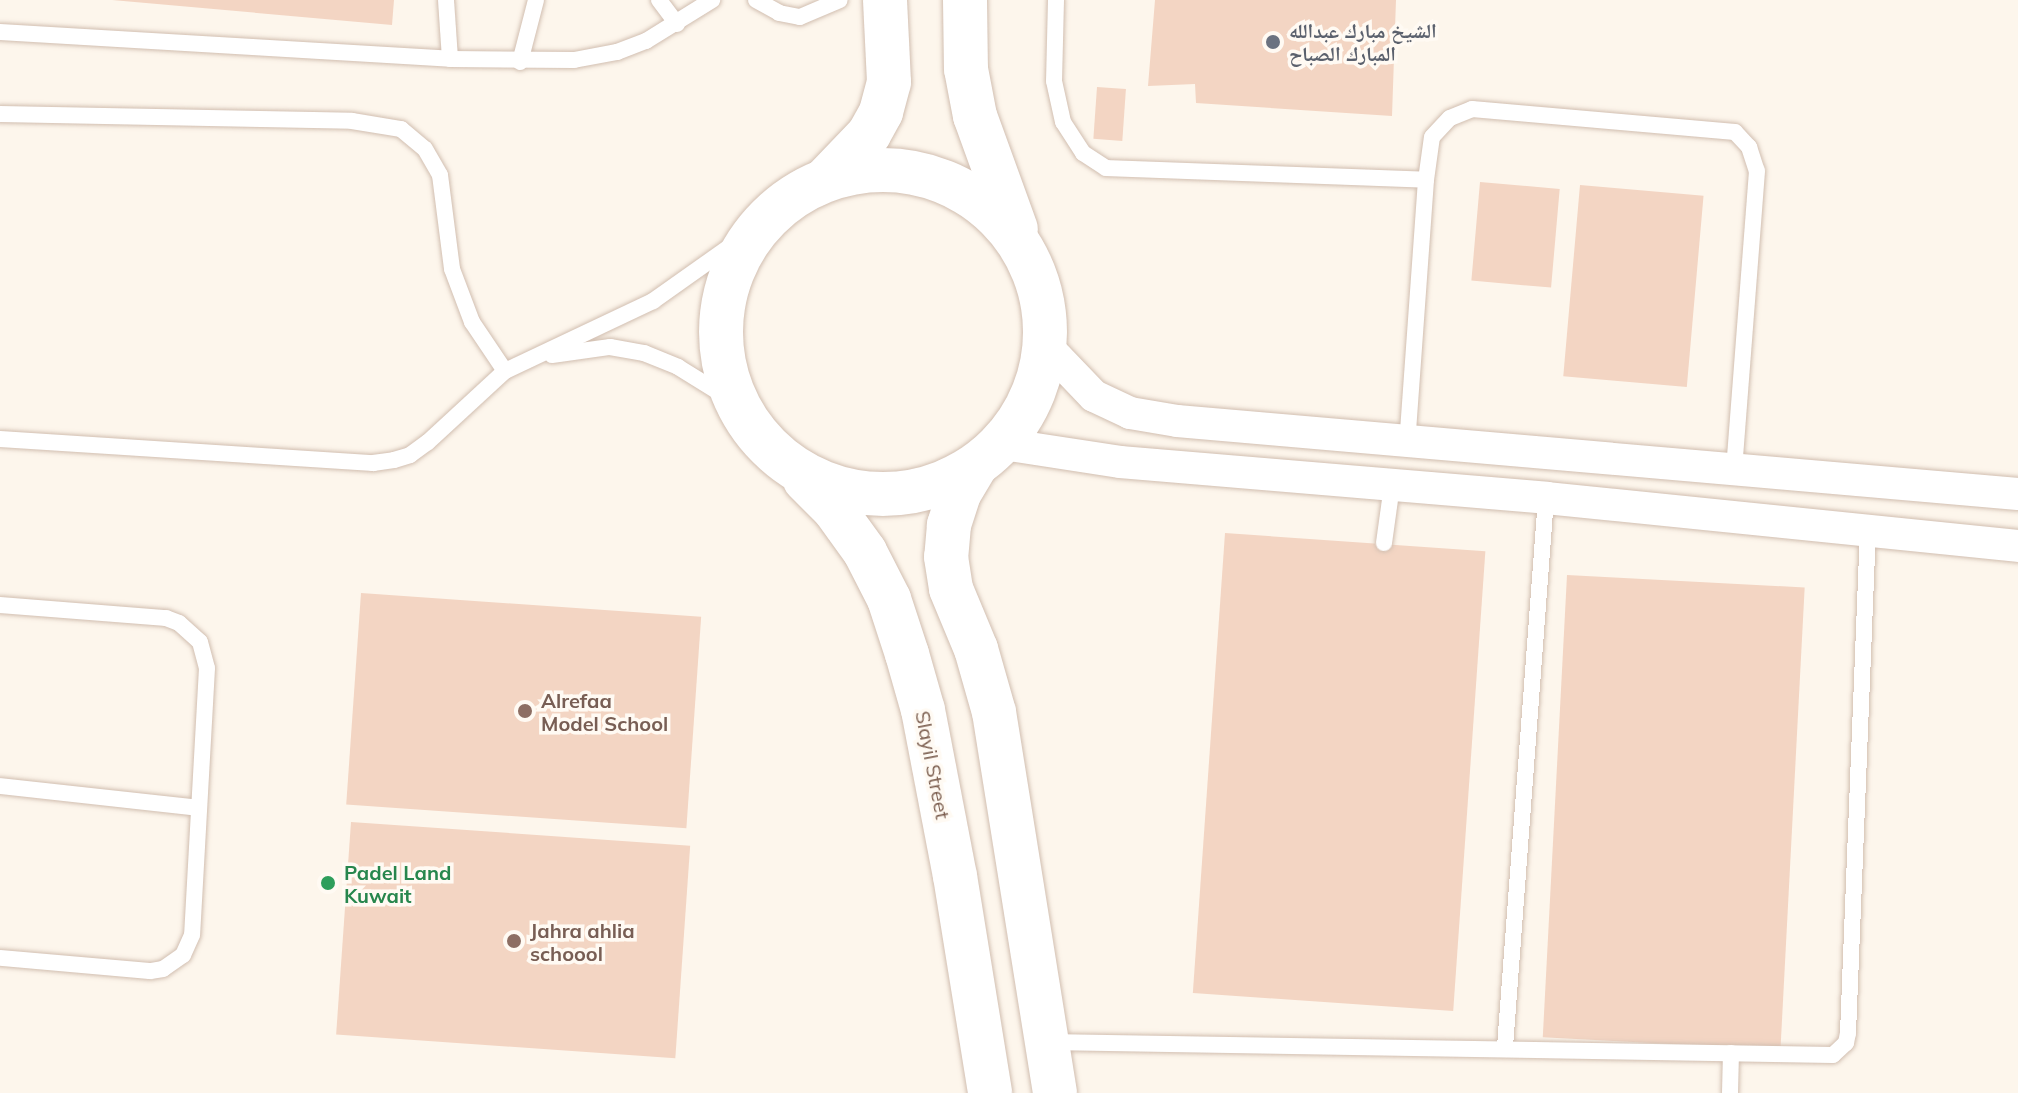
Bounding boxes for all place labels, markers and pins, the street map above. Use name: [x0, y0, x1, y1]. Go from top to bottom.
place label: الشيخ مبارك عبدالله المبارك الصباح: [1289, 18, 1437, 65]
marker: الشيخ مبارك عبدالله المبارك الصباح: [1264, 33, 1282, 51]
place label: Alrefaa Model School: [541, 688, 668, 735]
marker: Alrefaa Model School: [516, 702, 534, 720]
place label: Padel Land Kuwait: [344, 860, 451, 907]
marker: Padel Land Kuwait: [319, 874, 337, 892]
place label: Jahra ahlia schoool: [530, 918, 635, 965]
marker: Jahra ahlia schoool: [505, 932, 523, 950]

